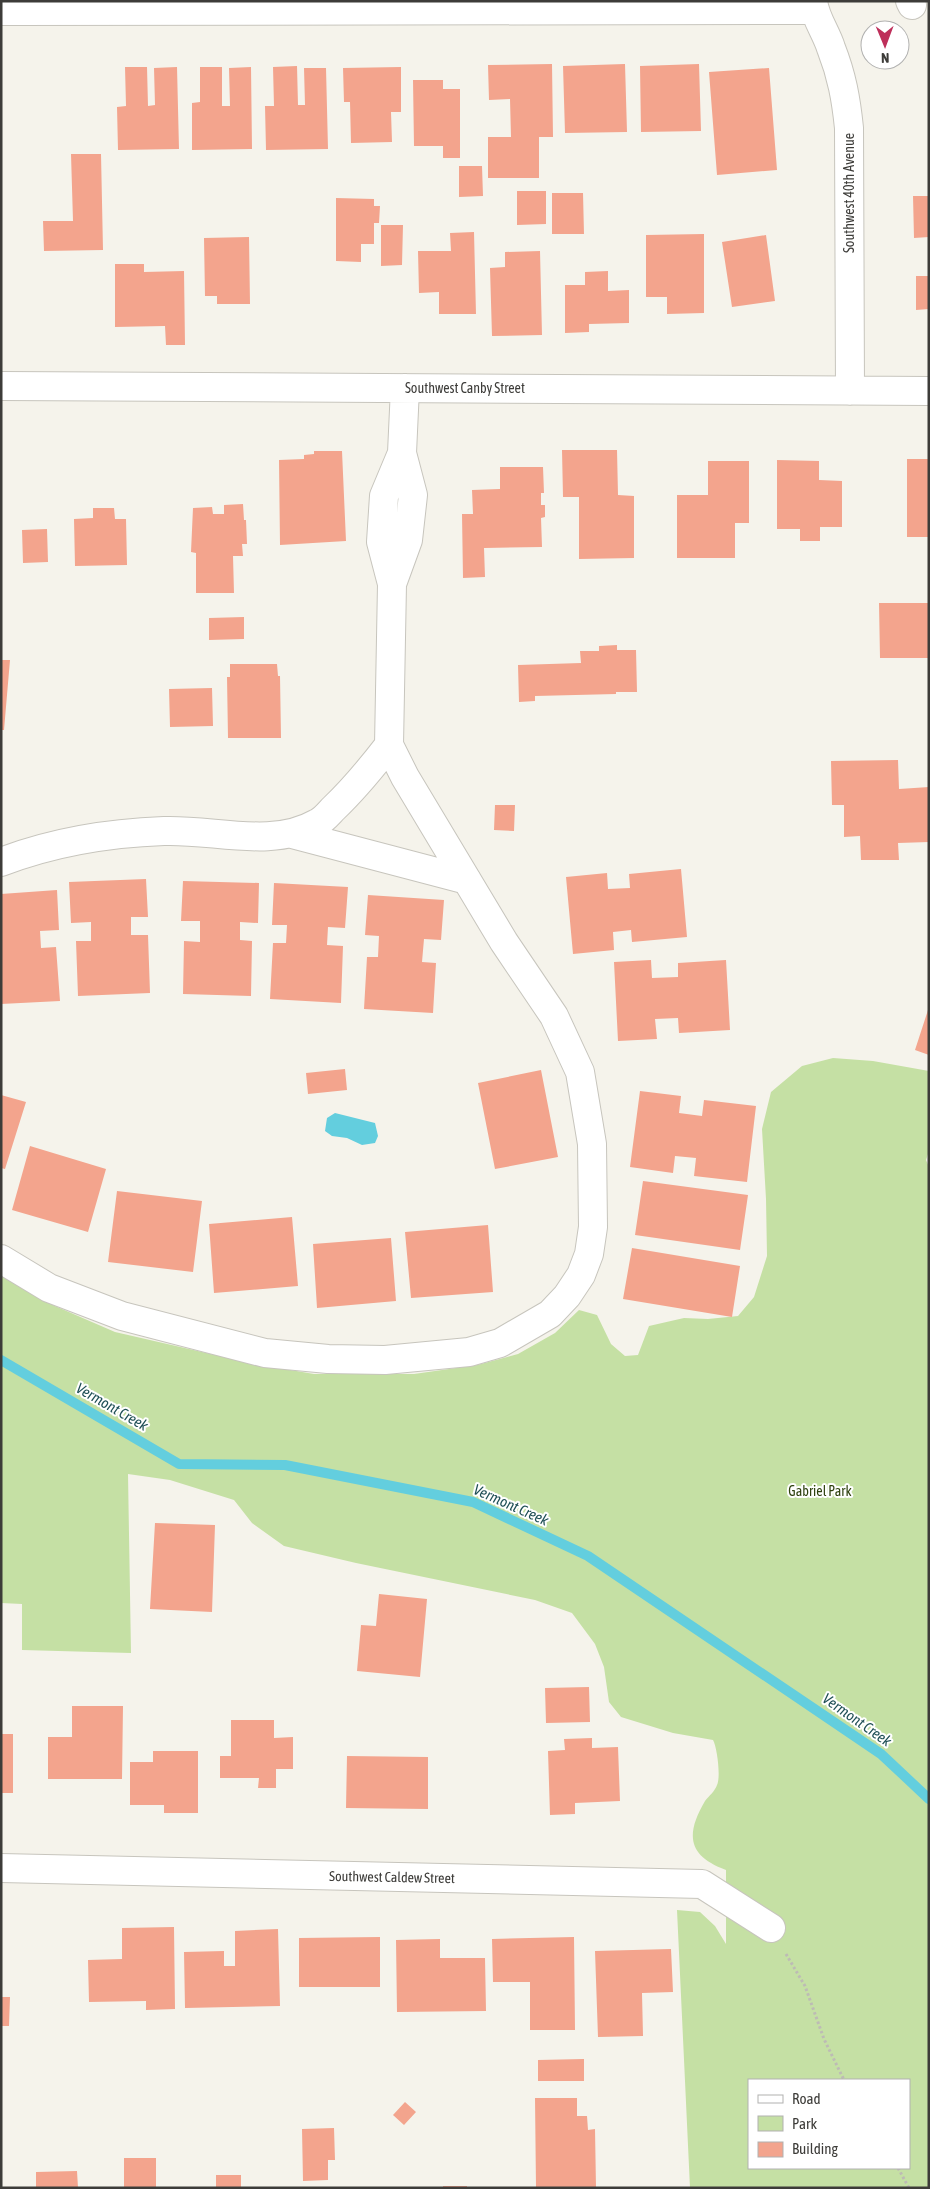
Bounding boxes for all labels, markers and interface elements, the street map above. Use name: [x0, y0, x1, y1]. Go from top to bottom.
north arrow: [860, 20, 910, 70]
text: N: [881, 50, 889, 66]
street label: Southwest 40th Avenue: [841, 133, 857, 253]
street label: Southwest Canby Street: [405, 380, 525, 396]
water label: Vermont Creek: [73, 1379, 152, 1434]
water label: Vermont Creek: [471, 1480, 552, 1529]
park label: Gabriel Park: [788, 1483, 852, 1499]
water label: Vermont Creek: [820, 1690, 895, 1750]
street label: Southwest Caldew Street: [329, 1868, 455, 1886]
legend: [748, 2079, 910, 2169]
text: Road: [792, 2090, 821, 2107]
text: Park: [792, 2115, 817, 2132]
text: Building: [792, 2140, 838, 2157]

